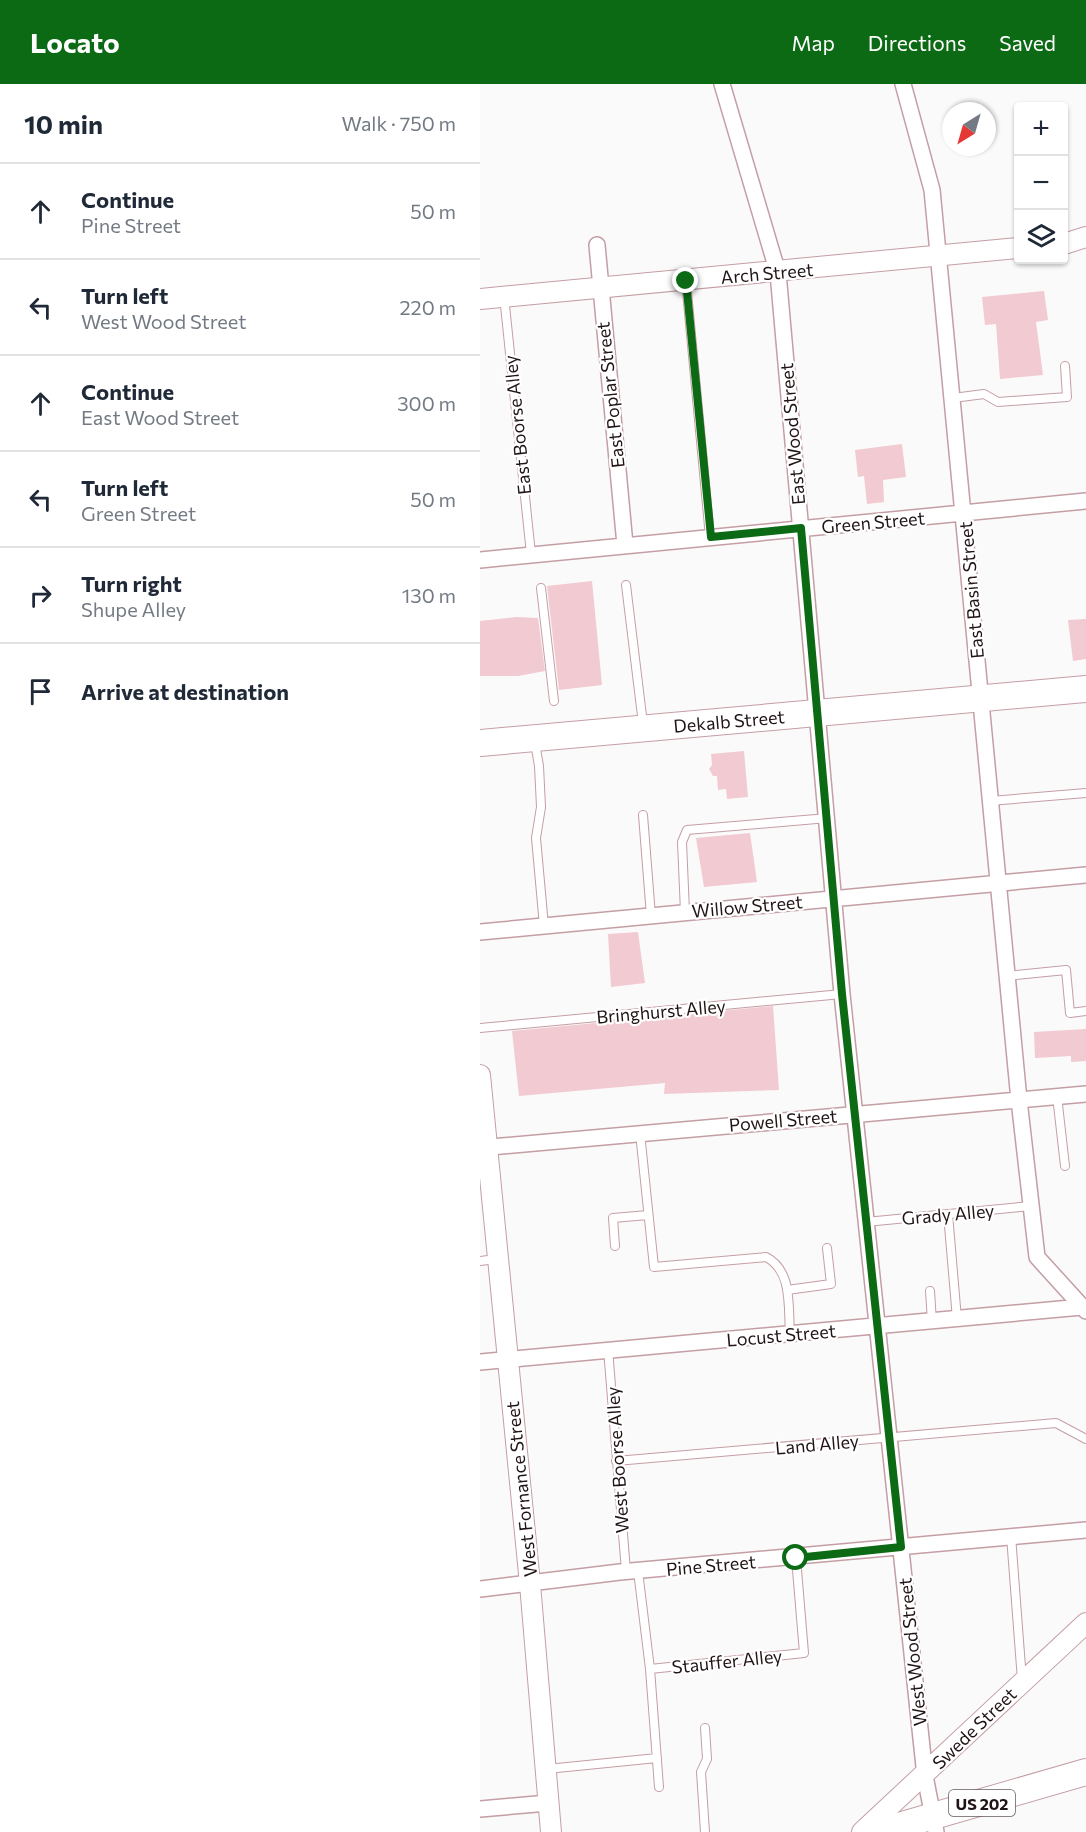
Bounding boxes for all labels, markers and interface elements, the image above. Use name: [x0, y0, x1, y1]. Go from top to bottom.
text: Locato: [30, 25, 120, 59]
text: Map: [792, 30, 835, 55]
text: Directions: [868, 30, 966, 55]
text: Saved: [999, 30, 1056, 55]
north arrow: [942, 102, 996, 156]
map controls: [1014, 102, 1068, 264]
button: +: [1014, 102, 1068, 156]
text: 10 min: [24, 108, 103, 139]
text: Walk · 750 m: [342, 111, 456, 135]
button: −: [1014, 156, 1068, 210]
text: Continue: [81, 186, 174, 213]
icon: ahead: [24, 195, 57, 228]
text: 50 m: [410, 199, 456, 223]
button: layers: [1014, 210, 1068, 264]
text: Pine Street: [81, 213, 181, 237]
street label: Arch Street: [720, 258, 814, 288]
route end: [672, 267, 698, 293]
text: Turn left: [81, 282, 168, 309]
icon: left: [24, 291, 57, 324]
text: 220 m: [400, 295, 456, 319]
text: West Wood Street: [81, 309, 246, 333]
street label: East Poplar Street: [591, 321, 629, 469]
street label: East Boorse Alley: [499, 354, 535, 496]
street label: East Wood Street: [775, 362, 809, 506]
text: Continue: [81, 378, 174, 405]
icon: ahead: [24, 387, 57, 420]
text: 300 m: [397, 391, 456, 415]
text: East Wood Street: [81, 405, 239, 429]
text: Turn left: [81, 474, 168, 501]
icon: left: [24, 483, 57, 516]
text: 50 m: [410, 487, 456, 511]
text: Green Street: [81, 501, 196, 525]
street label: Green Street: [820, 507, 926, 537]
street label: East Basin Street: [954, 521, 988, 659]
text: Turn right: [81, 570, 182, 597]
icon: right: [24, 579, 57, 612]
text: 130 m: [402, 583, 456, 607]
text: Shupe Alley: [81, 597, 186, 621]
icon: arrive: [24, 675, 57, 708]
text: Arrive at destination: [81, 678, 289, 705]
street label: Dekalb Street: [673, 705, 785, 737]
street label: Willow Street: [691, 890, 803, 922]
street label: Bringhurst Alley: [595, 994, 727, 1028]
street label: Powell Street: [728, 1104, 838, 1136]
street label: Grady Alley: [901, 1199, 995, 1229]
street label: Locust Street: [725, 1319, 837, 1351]
street label: West Boorse Alley: [601, 1386, 633, 1534]
street label: West Fornance Street: [501, 1400, 541, 1578]
street label: Land Alley: [774, 1429, 860, 1459]
route start: [782, 1544, 808, 1570]
street label: Pine Street: [665, 1550, 757, 1580]
street label: West Wood Street: [893, 1577, 931, 1727]
street label: Stauffer Alley: [671, 1644, 783, 1678]
street label: Swede Street: [928, 1683, 1020, 1773]
road number: US 202: [949, 1790, 1015, 1816]

